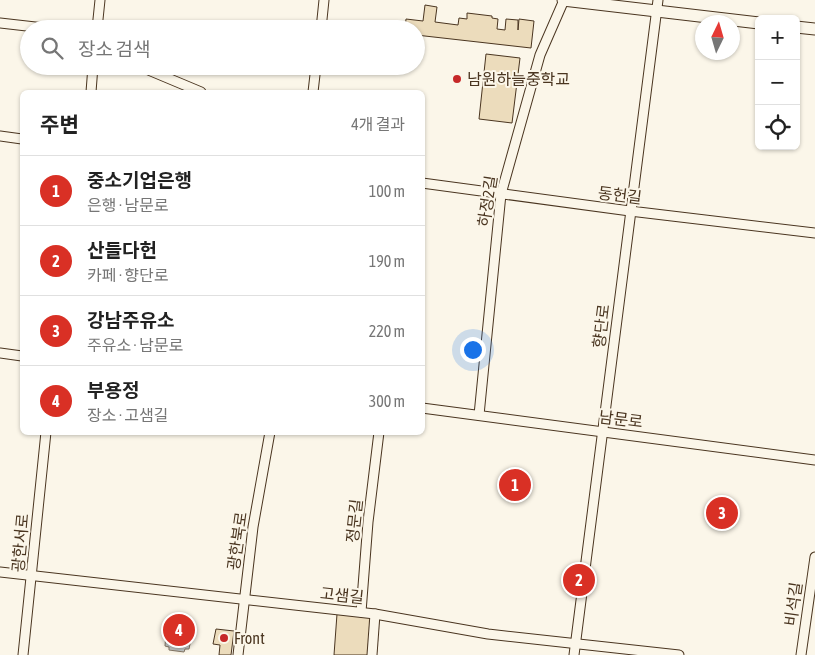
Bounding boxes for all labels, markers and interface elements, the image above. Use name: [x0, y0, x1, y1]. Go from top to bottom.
north arrow: [695, 15, 740, 60]
map controls: [755, 15, 800, 150]
button: +: [755, 15, 800, 60]
search box: [20, 20, 425, 75]
icon: search: [38, 34, 66, 62]
text: 장소 검색: [78, 38, 151, 60]
button: −: [755, 60, 800, 105]
place label: 남원하늘중학교: [467, 70, 570, 88]
marker: 남원하늘중학교: [451, 73, 463, 85]
button: locate: [755, 105, 800, 150]
text: 주변: [40, 112, 79, 136]
text: 4개 결과: [351, 115, 405, 133]
text: 중소기업은행: [87, 169, 192, 191]
street label: 하정2길: [474, 174, 500, 228]
text: 1: [52, 182, 60, 200]
text: 100 m: [369, 182, 405, 200]
street label: 동헌길: [597, 183, 643, 207]
text: 은행 · 남문로: [87, 196, 168, 214]
text: 산들다헌: [87, 239, 157, 261]
text: 2: [52, 252, 60, 270]
text: 190 m: [369, 252, 405, 270]
text: 카페 · 향단로: [87, 266, 168, 284]
street label: 향단로: [589, 303, 613, 349]
text: 강남주유소: [87, 309, 174, 331]
text: 3: [52, 322, 60, 340]
text: 220 m: [369, 322, 405, 340]
text: 주유소 · 남문로: [87, 336, 183, 354]
your location: [460, 337, 486, 363]
text: 부용정: [87, 379, 139, 401]
text: 4: [52, 392, 60, 410]
text: 300 m: [369, 392, 405, 410]
text: 장소 · 고샘길: [87, 406, 168, 424]
street label: 남문로: [598, 407, 644, 431]
pin: 1: [499, 466, 531, 504]
pin: 3: [706, 494, 738, 532]
street label: 정문길: [343, 498, 365, 544]
street label: 광한북로: [224, 510, 250, 571]
street label: 광한서로: [8, 513, 32, 573]
pin: 2: [563, 561, 595, 599]
street label: 비석길: [781, 581, 805, 627]
street label: 고샘길: [319, 584, 365, 606]
pin: 4: [163, 611, 195, 649]
place label: Front: [234, 629, 265, 647]
marker: Front: [218, 632, 230, 644]

